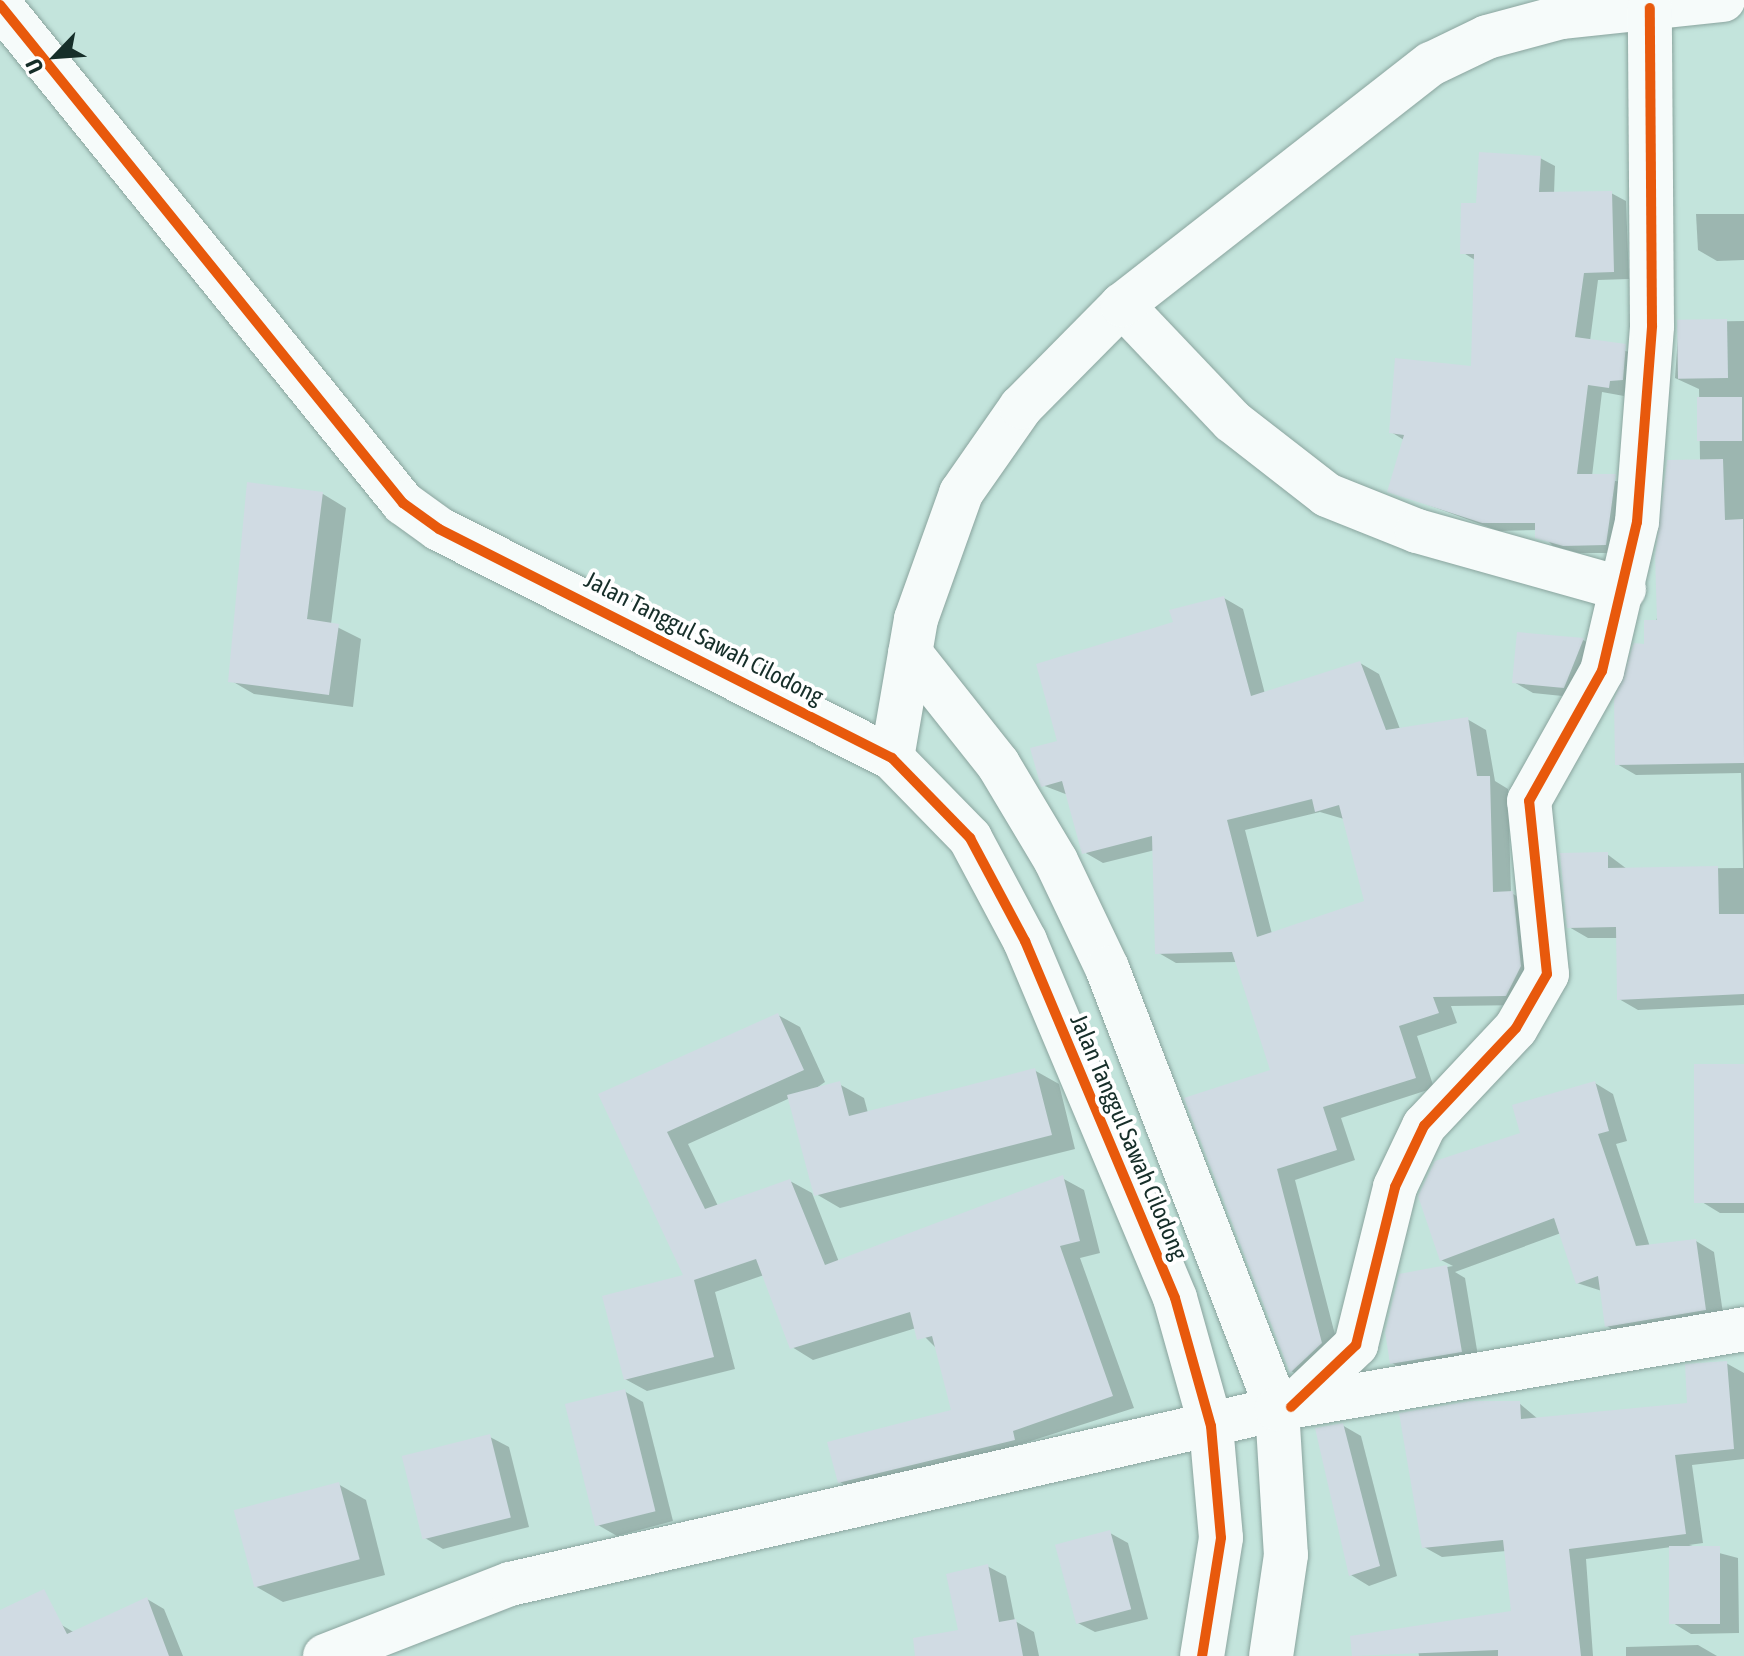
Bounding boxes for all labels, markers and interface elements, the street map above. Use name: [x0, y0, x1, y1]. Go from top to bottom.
north arrow: [16, 16, 96, 96]
text: U: [20, 55, 49, 78]
street label: Jalan Tanggul Sawah Cilodong: [580, 565, 828, 711]
street label: Jalan Tanggul Sawah Cilodong: [1064, 1010, 1194, 1264]

